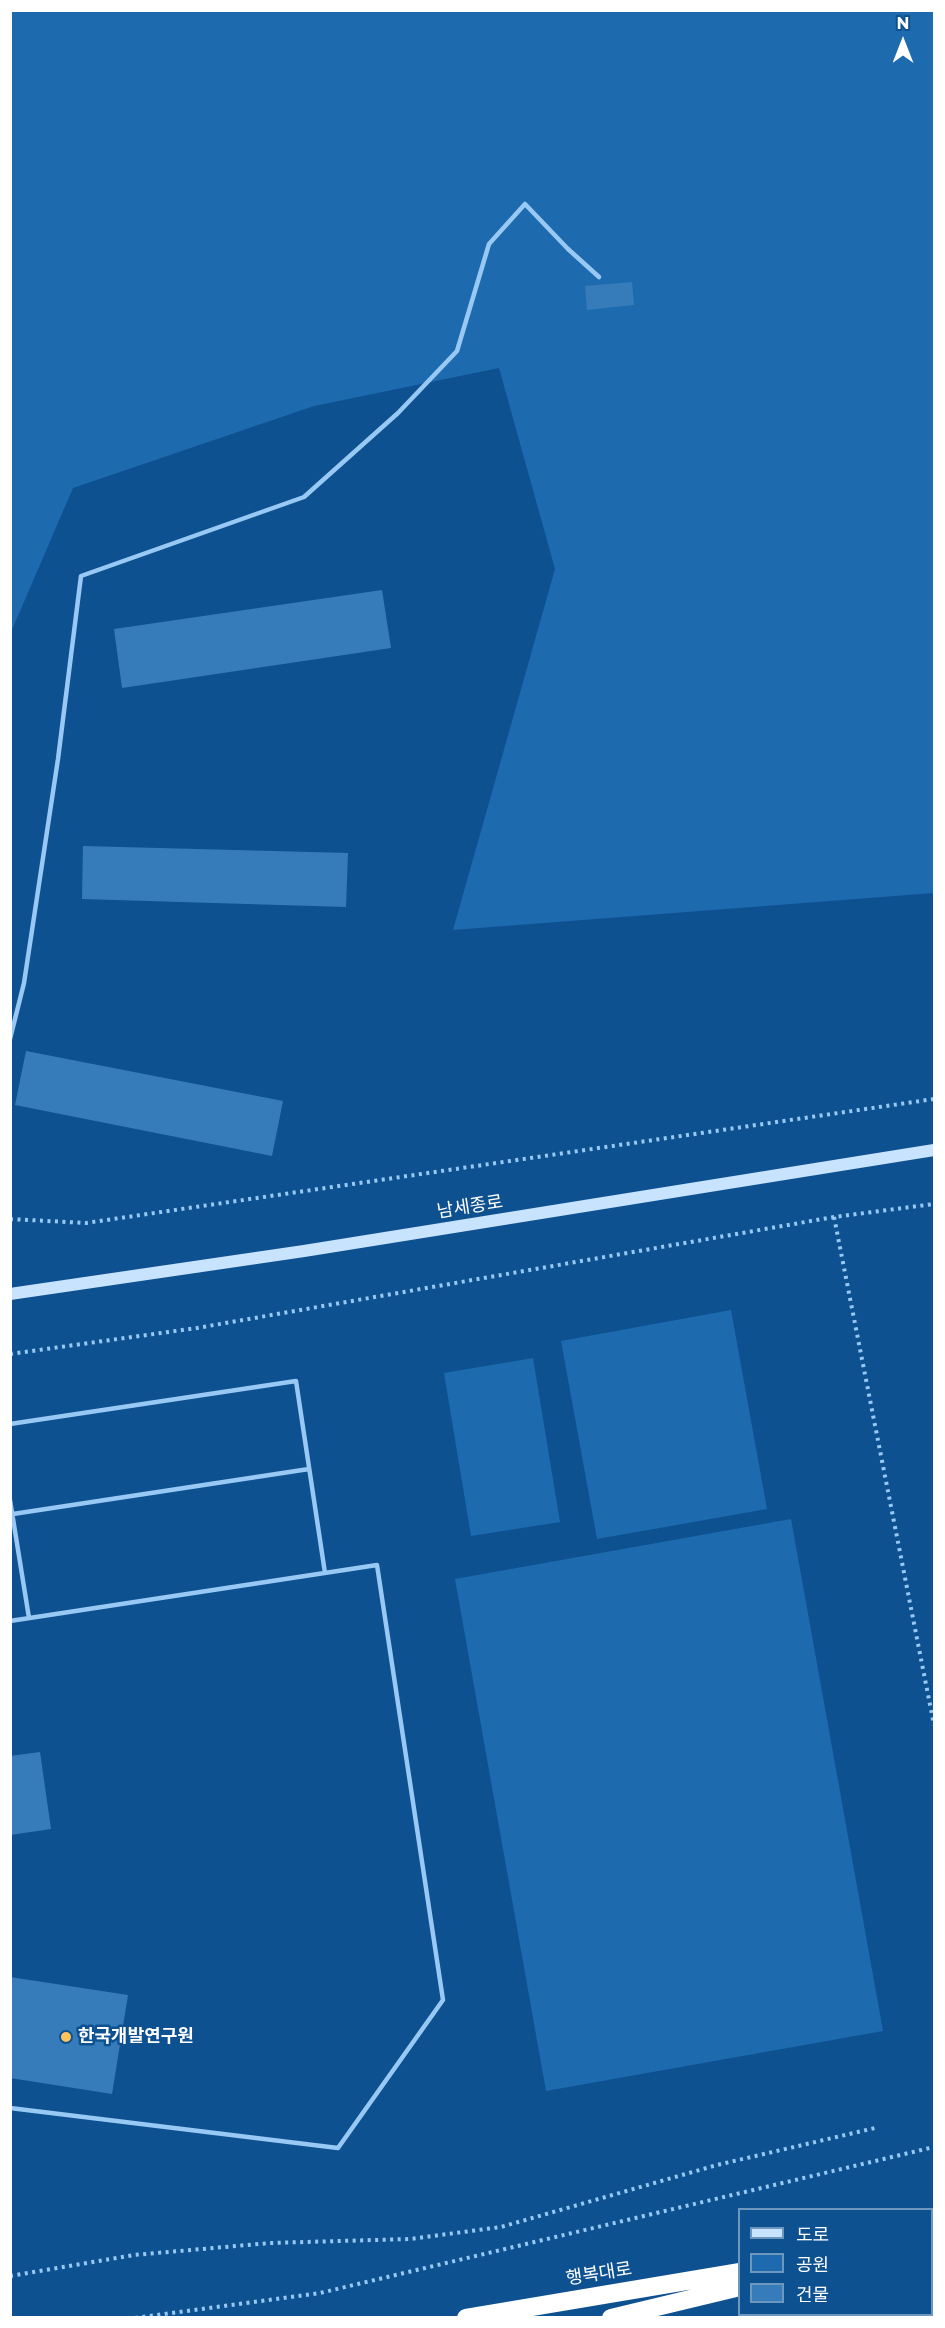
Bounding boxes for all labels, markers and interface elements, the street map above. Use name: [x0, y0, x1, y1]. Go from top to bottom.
north arrow: [873, 12, 933, 72]
text: N: [897, 14, 909, 33]
street label: 남세종로: [436, 1191, 504, 1223]
place label: 한국개발연구원: [78, 2026, 194, 2048]
marker: 한국개발연구원: [59, 2030, 73, 2044]
legend: [738, 2208, 933, 2316]
text: 도로: [796, 2224, 829, 2246]
text: 공원: [796, 2254, 829, 2276]
street label: 행복대로: [565, 2258, 633, 2290]
text: 건물: [796, 2284, 829, 2306]

